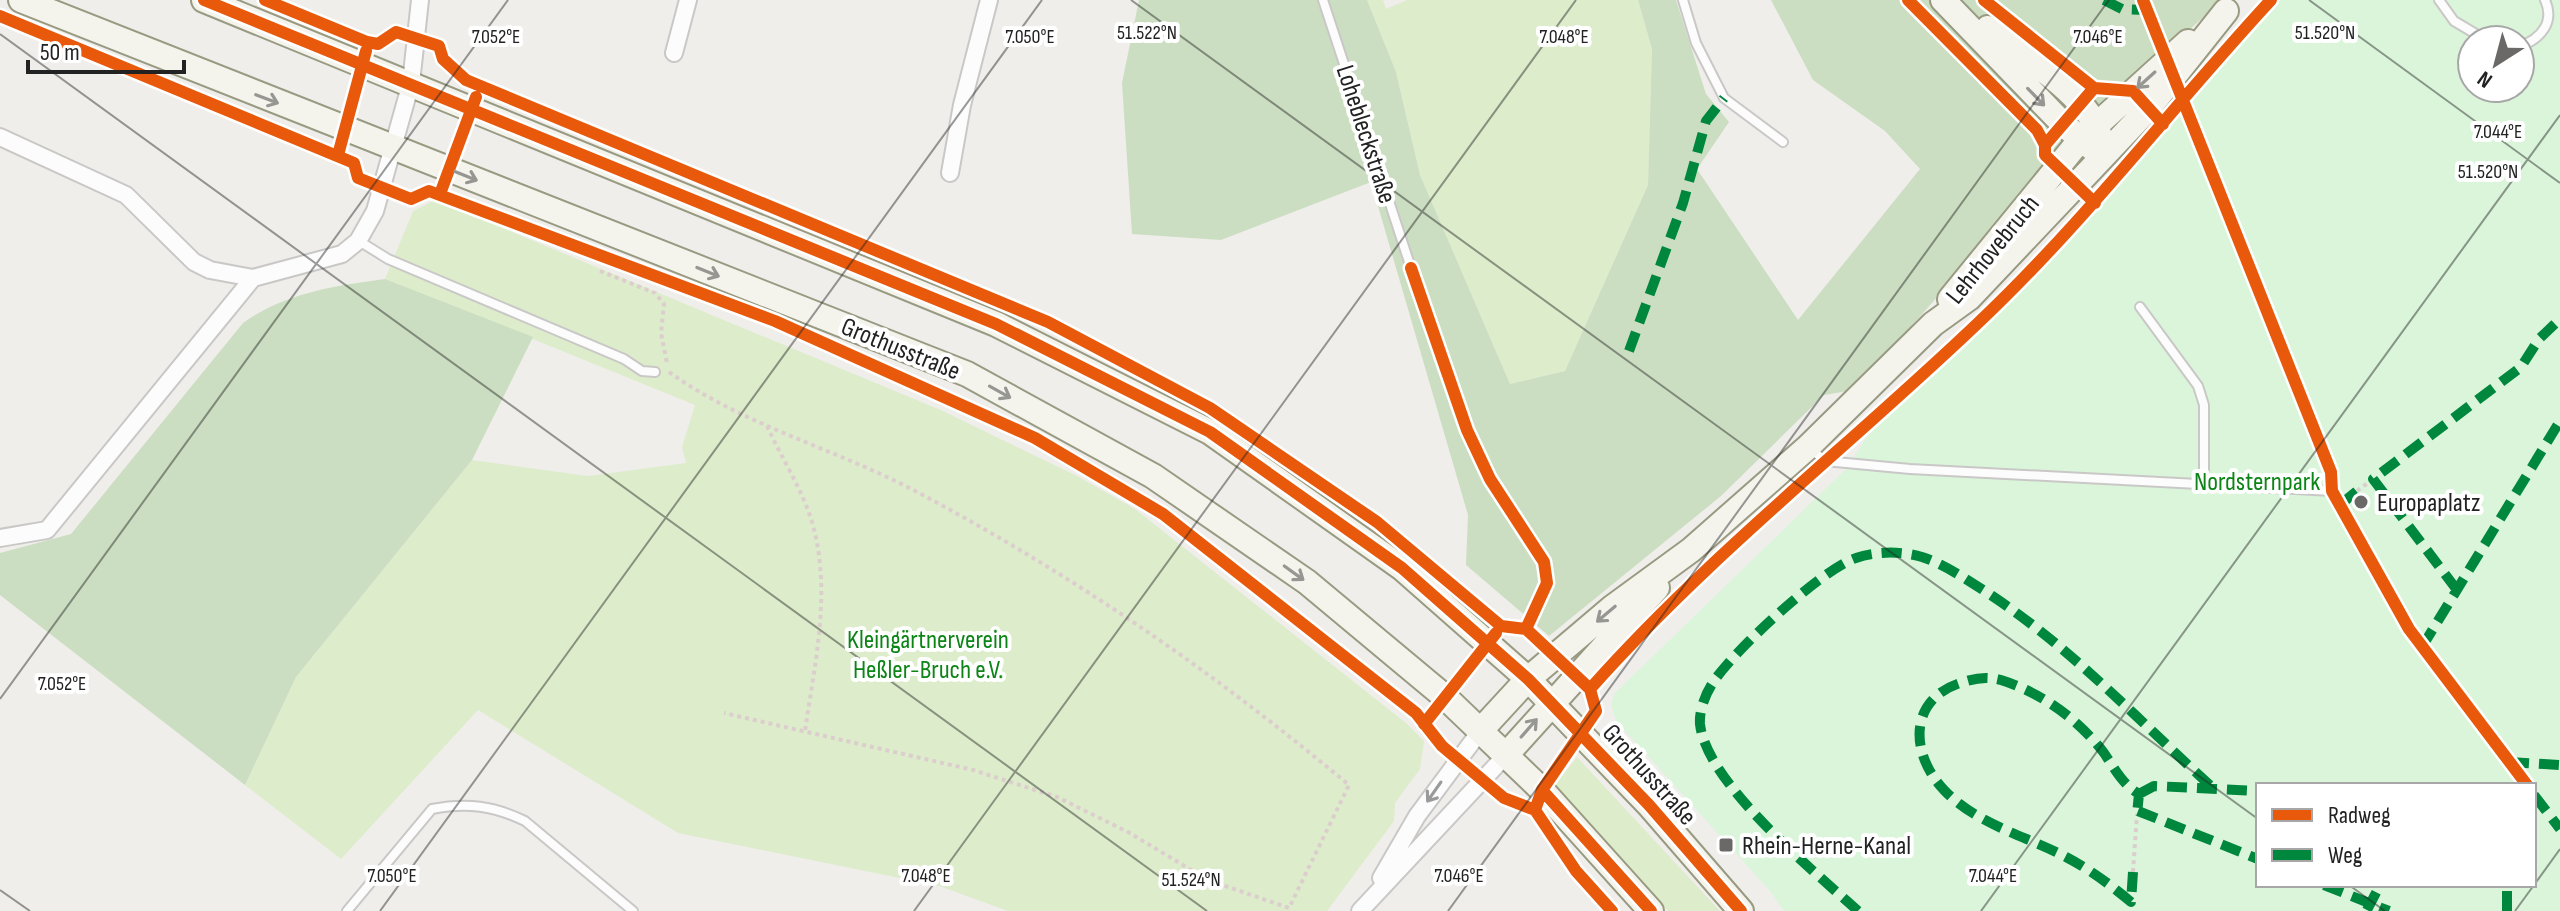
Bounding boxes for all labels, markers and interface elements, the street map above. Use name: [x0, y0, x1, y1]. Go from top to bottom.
text: 51.522°N: [1117, 21, 1177, 45]
text: 51.520°N: [2295, 21, 2355, 45]
scale bar: [28, 24, 184, 74]
north arrow: [2456, 24, 2536, 104]
text: 7.052°E: [472, 25, 520, 49]
text: 7.050°E: [1005, 25, 1055, 49]
text: 7.048°E: [1539, 25, 1589, 49]
text: 7.046°E: [2073, 25, 2123, 49]
text: 50 m: [40, 38, 80, 67]
street label: Lohebleckstraße: [1329, 61, 1402, 207]
text: N: [2472, 65, 2498, 93]
one-way arrow: [2136, 71, 2156, 89]
one-way arrow: [2026, 86, 2045, 106]
one-way arrow: [254, 93, 279, 107]
text: 7.044°E: [2474, 120, 2522, 144]
text: 51.520°N: [2458, 160, 2518, 184]
one-way arrow: [453, 170, 478, 184]
street label: Lehrhovebruch: [1940, 189, 2046, 311]
one-way arrow: [695, 266, 720, 280]
street label: Grothusstraße: [836, 312, 964, 387]
one-way arrow: [988, 384, 1011, 400]
park label: Nordsternpark: [2194, 467, 2320, 498]
place label: Europaplatz: [2377, 488, 2480, 519]
marker: Europaplatz: [2352, 493, 2370, 511]
one-way arrow: [1283, 564, 1304, 581]
one-way arrow: [1596, 605, 1616, 623]
park label: Kleingärtnerverein Heßler-Bruch e.V.: [847, 625, 1009, 686]
text: 7.052°E: [38, 672, 86, 696]
street label: Grothusstraße: [1595, 718, 1702, 832]
one-way arrow: [1520, 719, 1538, 739]
one-way arrow: [1426, 781, 1442, 803]
legend: [2256, 783, 2536, 887]
text: Radweg: [2328, 801, 2391, 830]
place label: Rhein-Herne-Kanal: [1742, 831, 1911, 862]
marker: Rhein-Herne-Kanal: [1717, 836, 1735, 854]
text: Weg: [2328, 841, 2362, 870]
text: 7.050°E: [367, 864, 417, 888]
text: 7.048°E: [901, 864, 951, 888]
text: 7.046°E: [1434, 864, 1484, 888]
text: 7.044°E: [1969, 864, 2017, 888]
text: 51.524°N: [1161, 868, 1221, 892]

